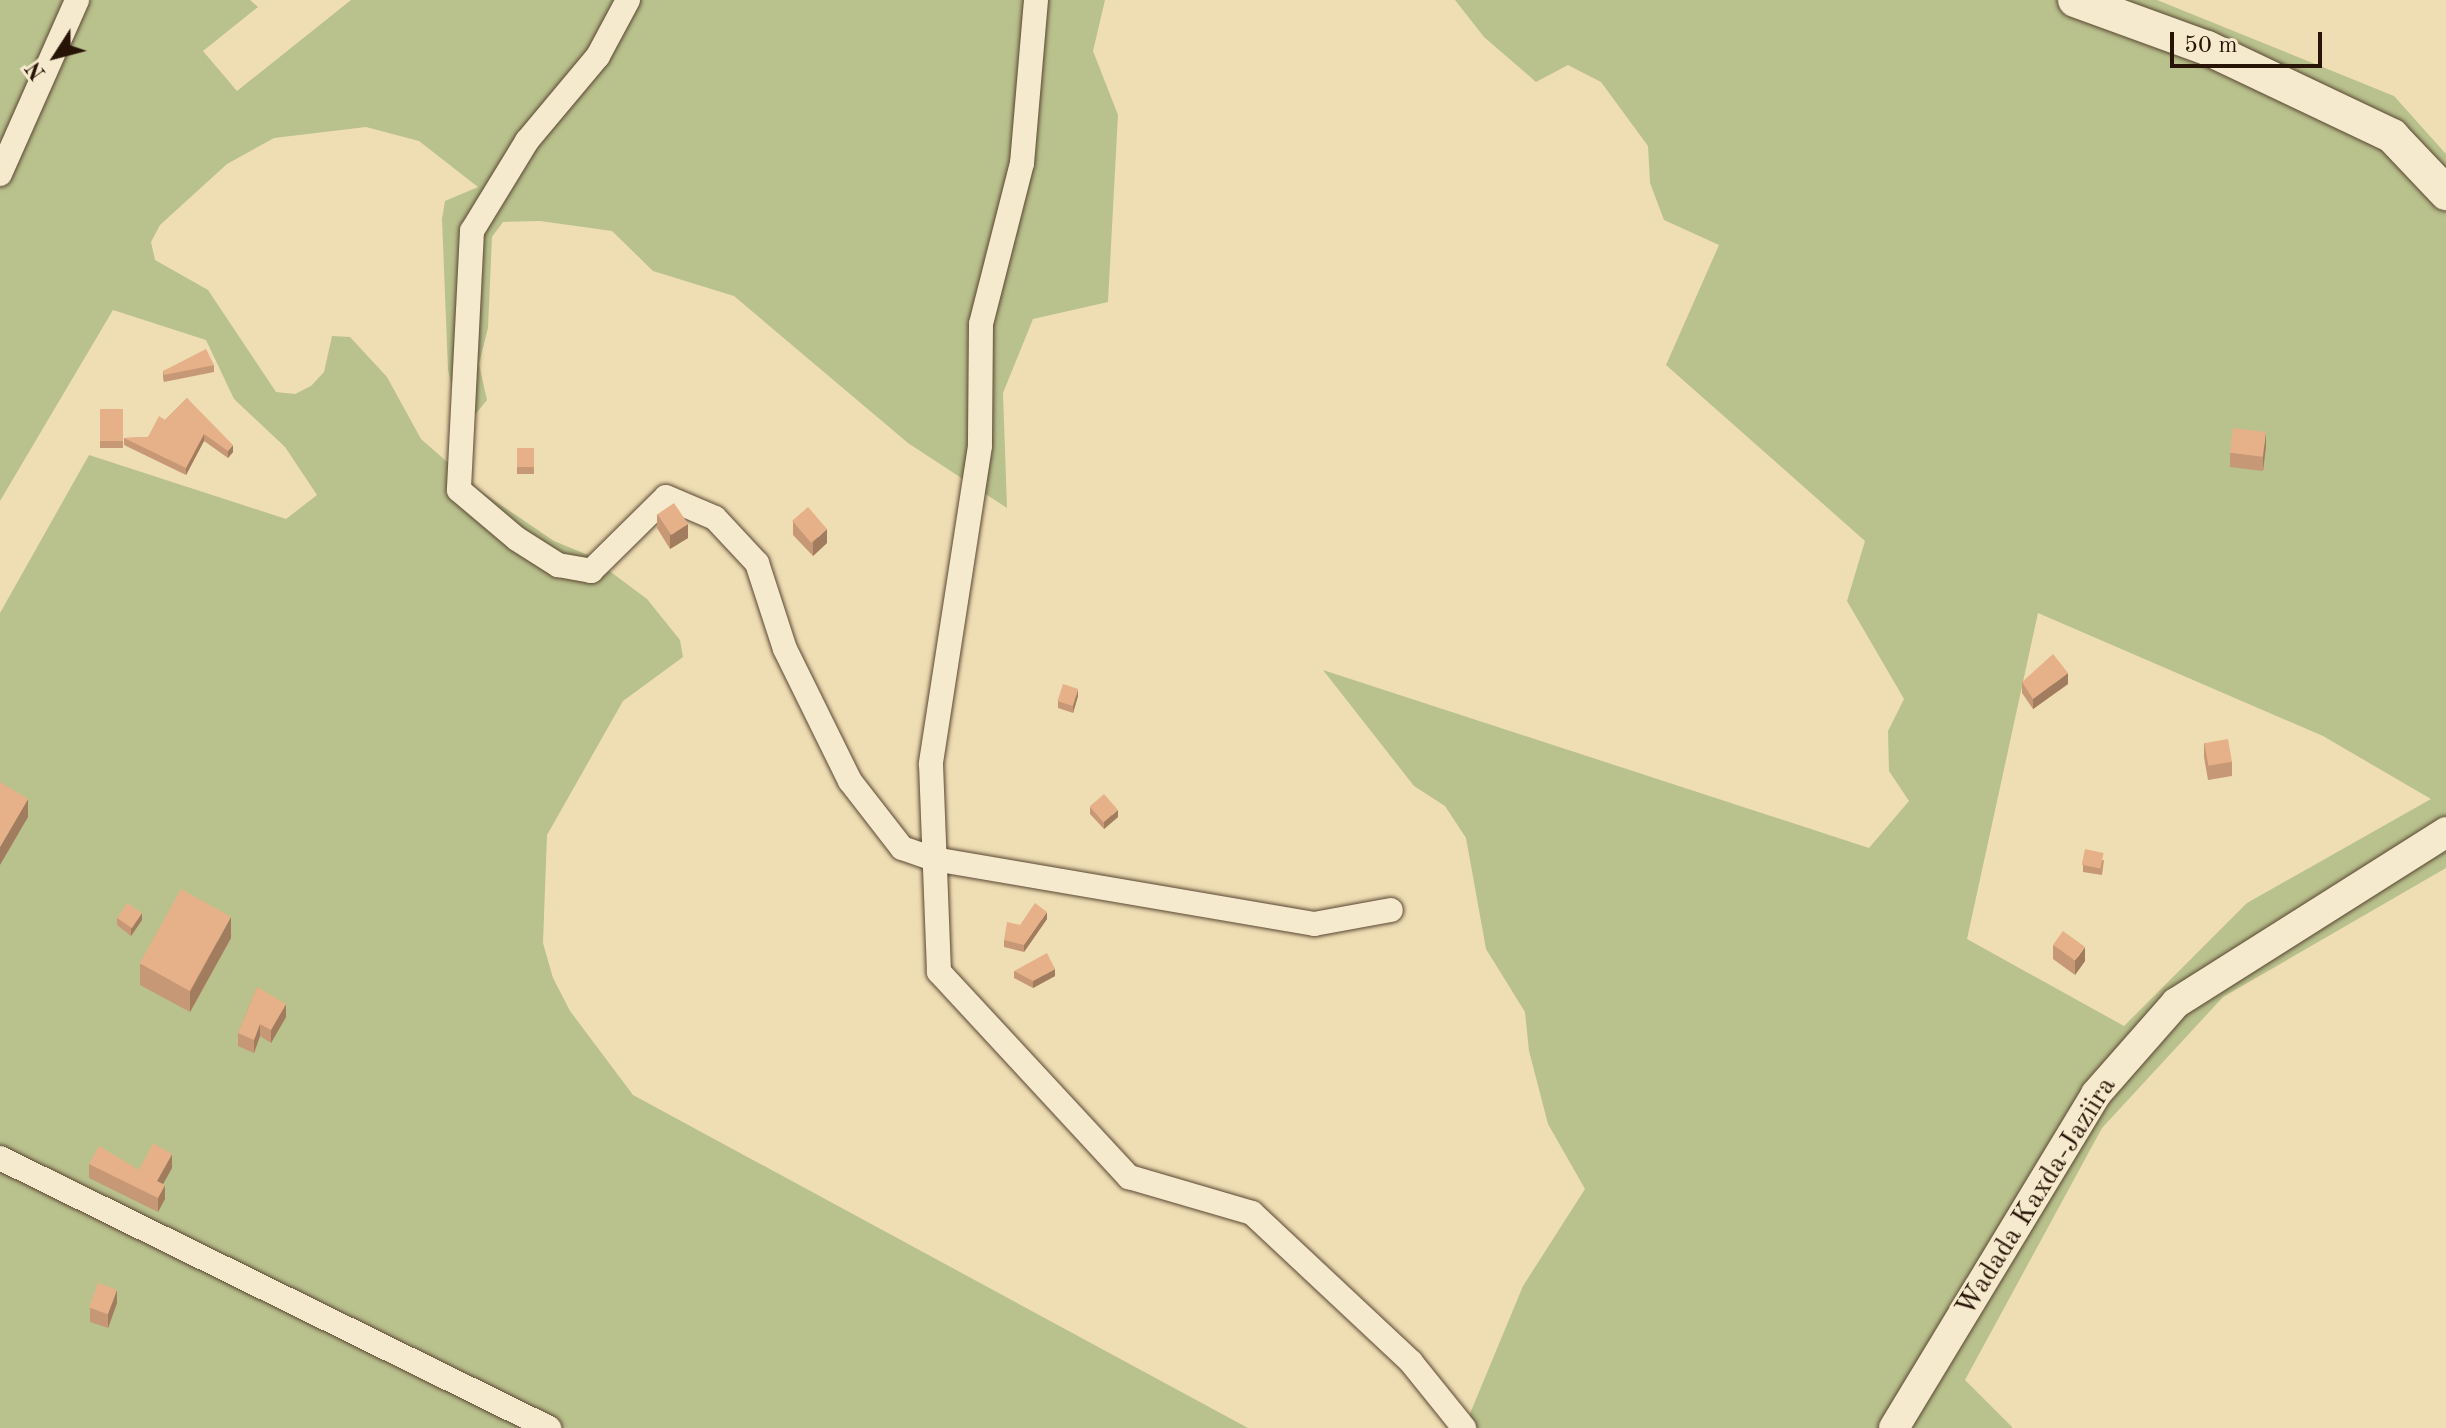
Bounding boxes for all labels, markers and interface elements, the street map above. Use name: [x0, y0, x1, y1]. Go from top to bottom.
north arrow: [16, 16, 96, 96]
scale bar: [2174, 16, 2326, 66]
text: 50 m: [2184, 34, 2238, 58]
text: N: [23, 57, 50, 83]
street label: Wadada Kaxda-Jaziira: [1950, 1071, 2124, 1323]

